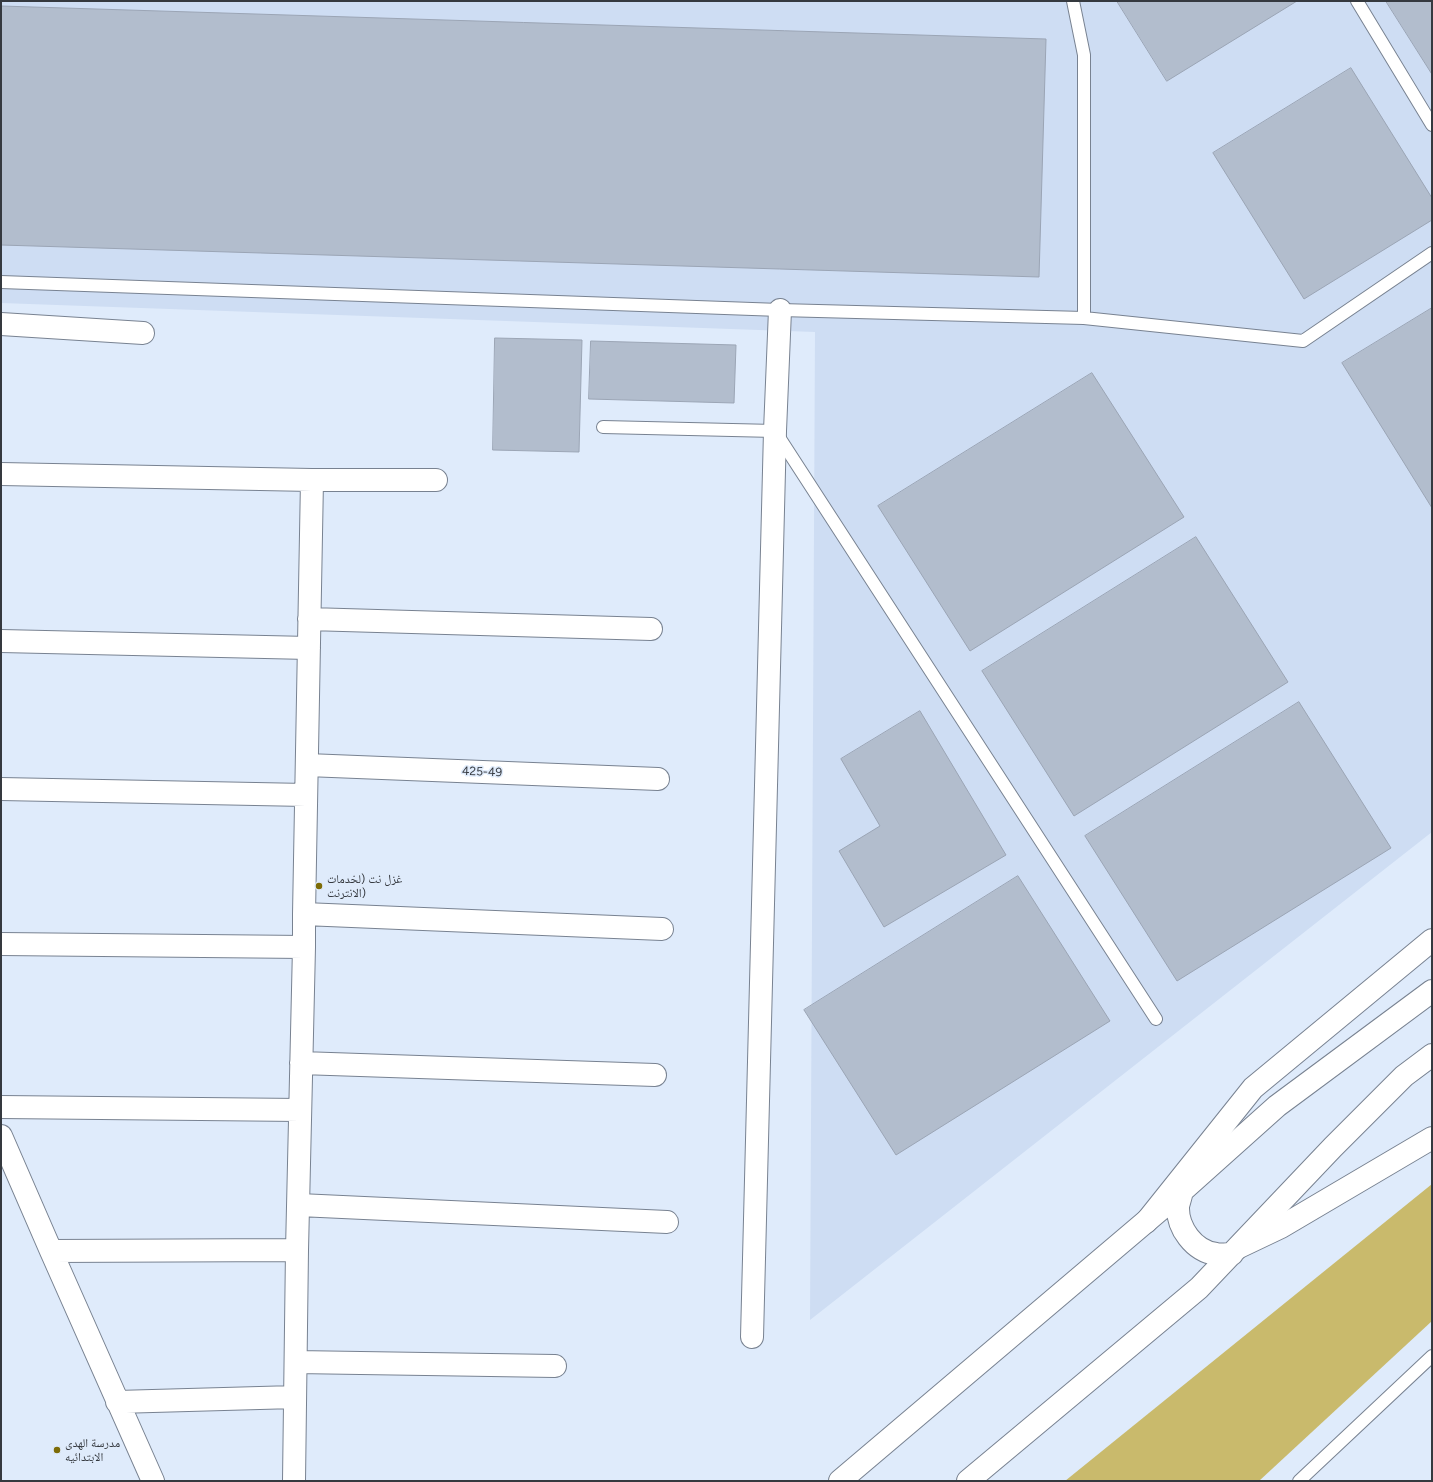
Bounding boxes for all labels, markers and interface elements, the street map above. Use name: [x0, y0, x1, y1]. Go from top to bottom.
street label: 425-49: [462, 764, 502, 780]
place label: غزل نت (لخدمات الانترنت): [327, 872, 402, 900]
marker: غزل نت (لخدمات الانترنت): [314, 881, 324, 891]
place label: مدرسة الهدى الابتدائيه: [65, 1436, 120, 1464]
marker: مدرسة الهدى الابتدائيه: [52, 1445, 62, 1455]

